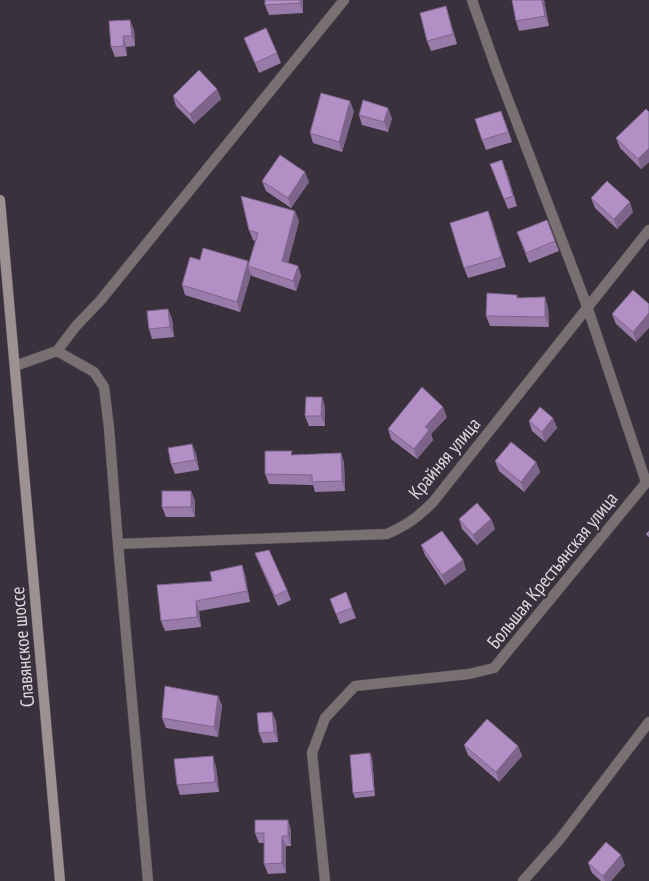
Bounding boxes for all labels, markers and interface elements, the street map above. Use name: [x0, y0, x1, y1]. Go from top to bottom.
street label: Крайняя улица: [403, 412, 485, 504]
street label: Большая Крестьянская улица: [481, 487, 623, 653]
street label: Славянское шоссе: [5, 586, 39, 708]

